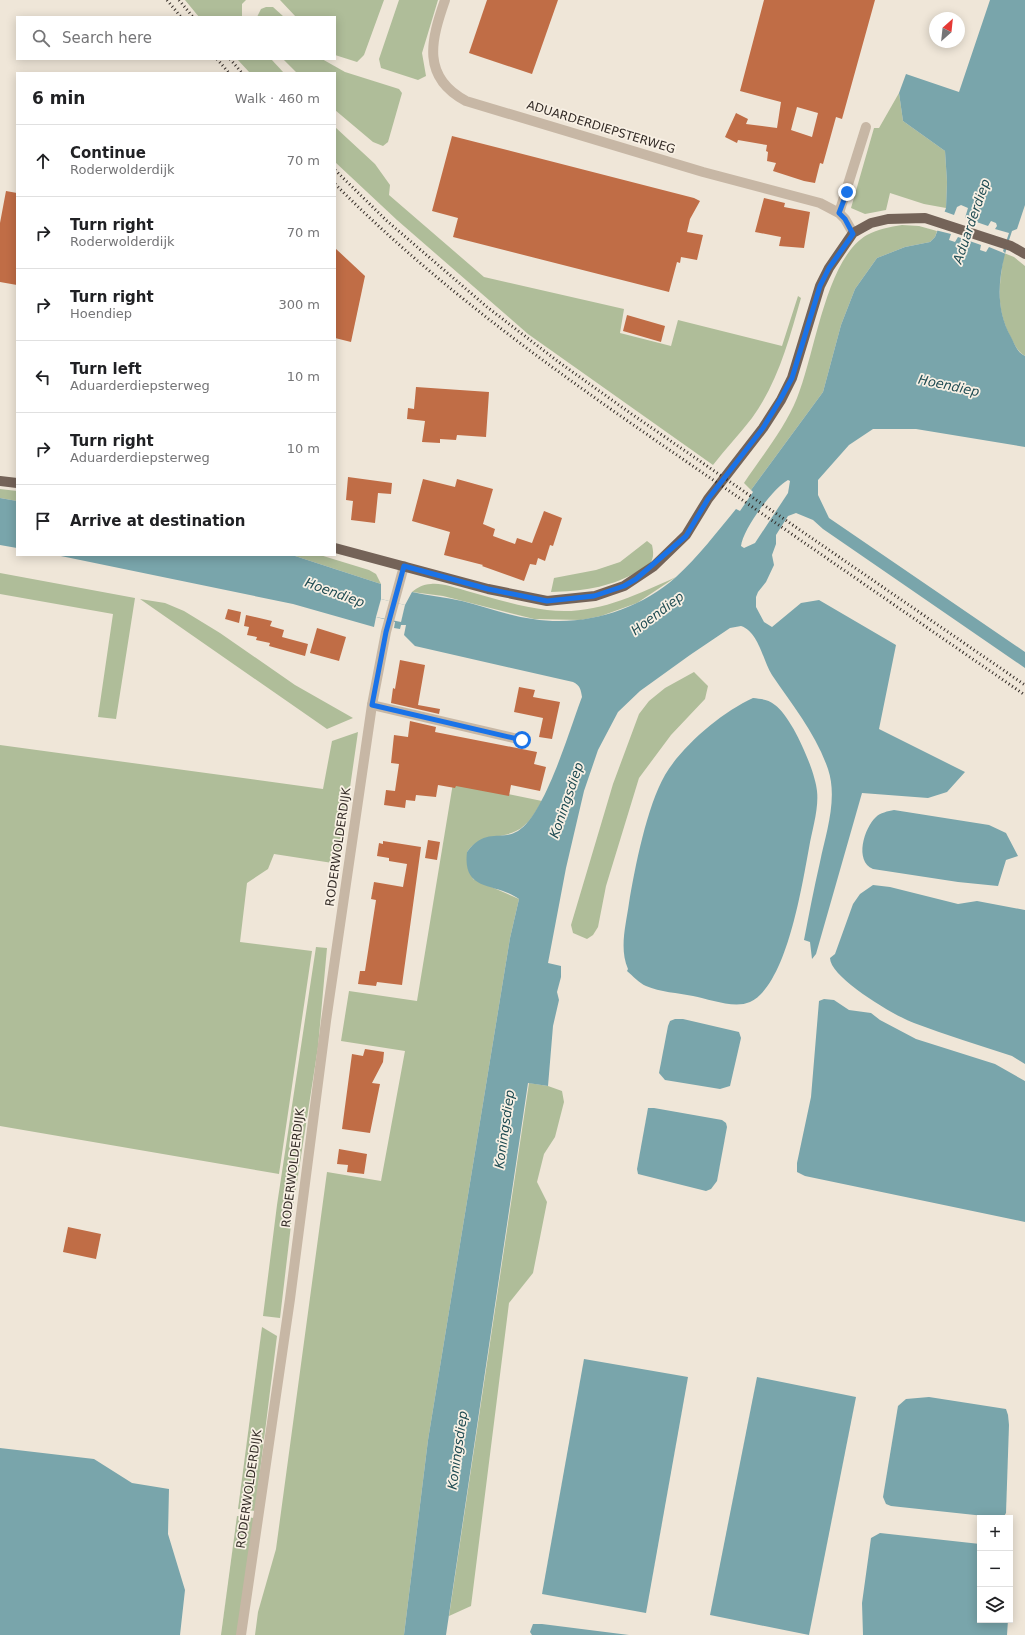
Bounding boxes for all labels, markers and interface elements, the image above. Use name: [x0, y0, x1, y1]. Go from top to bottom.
north arrow: [929, 12, 965, 48]
search box: [16, 16, 336, 60]
icon: search: [30, 27, 52, 49]
text: Search here: [62, 29, 152, 47]
text: 6 min: [32, 88, 85, 108]
text: Walk · 460 m: [235, 91, 320, 106]
street label: ADUARDERDIEPSTERWEG: [525, 98, 677, 156]
text: Continue: [70, 144, 146, 162]
icon: ahead: [32, 150, 54, 172]
text: 70 m: [287, 153, 320, 168]
text: Roderwolderdijk: [70, 162, 175, 177]
water label: Aduarderdiep: [950, 177, 993, 266]
route end: [838, 183, 856, 201]
text: Turn right: [70, 216, 154, 234]
icon: right: [32, 222, 54, 244]
text: 70 m: [287, 225, 320, 240]
text: Roderwolderdijk: [70, 234, 175, 249]
text: Turn right: [70, 288, 154, 306]
icon: right: [32, 294, 54, 316]
text: 300 m: [278, 297, 320, 312]
text: Hoendiep: [70, 306, 132, 321]
text: Turn left: [70, 360, 142, 378]
icon: left: [32, 366, 54, 388]
text: 10 m: [287, 369, 320, 384]
water label: Hoendiep: [917, 372, 981, 399]
text: Aduarderdiepsterweg: [70, 378, 210, 393]
text: Turn right: [70, 432, 154, 450]
icon: right: [32, 438, 54, 460]
text: 10 m: [287, 441, 320, 456]
text: Aduarderdiepsterweg: [70, 450, 210, 465]
icon: arrive: [32, 510, 54, 532]
text: Arrive at destination: [70, 512, 245, 530]
water label: Hoendiep: [303, 575, 367, 610]
water label: Hoendiep: [628, 589, 687, 638]
route start: [513, 731, 531, 749]
water label: Koningsdiep: [546, 760, 586, 840]
street label: RODERWOLDERDIJK: [323, 786, 353, 907]
water label: Koningsdiep: [492, 1089, 517, 1169]
street label: RODERWOLDERDIJK: [279, 1107, 307, 1228]
water label: Koningsdiep: [445, 1410, 470, 1490]
street label: RODERWOLDERDIJK: [234, 1428, 264, 1549]
map controls: [977, 1515, 1013, 1623]
button: +: [977, 1515, 1013, 1551]
button: −: [977, 1551, 1013, 1587]
button: layers: [977, 1587, 1013, 1623]

